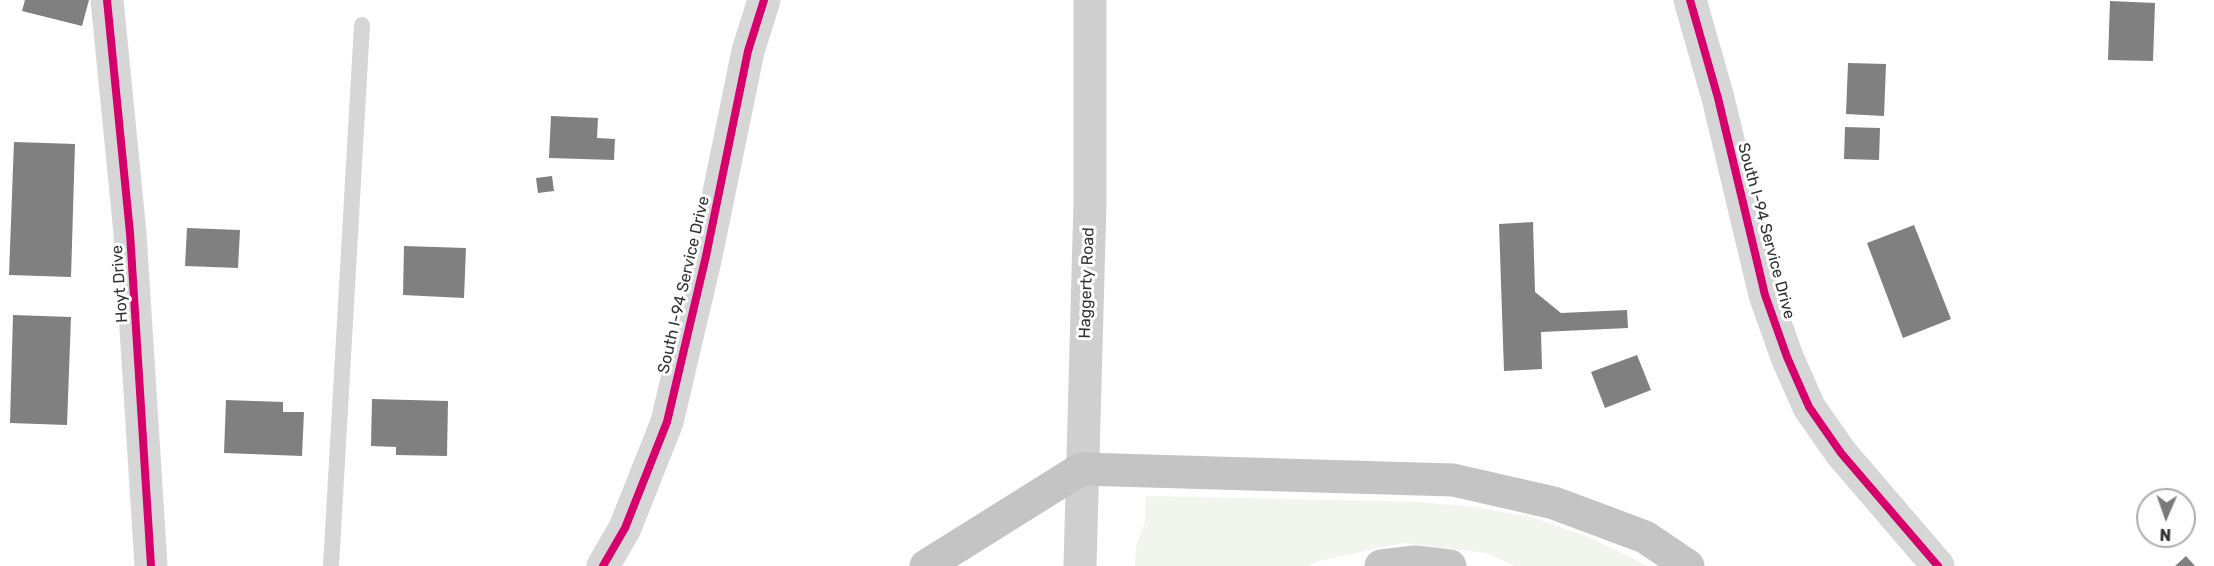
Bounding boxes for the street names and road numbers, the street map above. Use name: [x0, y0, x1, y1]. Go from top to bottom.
street label: South I-94 Service Drive: [1733, 141, 1799, 321]
street label: South I-94 Service Drive: [654, 194, 714, 376]
street label: Haggerty Road: [1075, 227, 1099, 339]
street label: Hoyt Drive: [108, 245, 132, 323]

